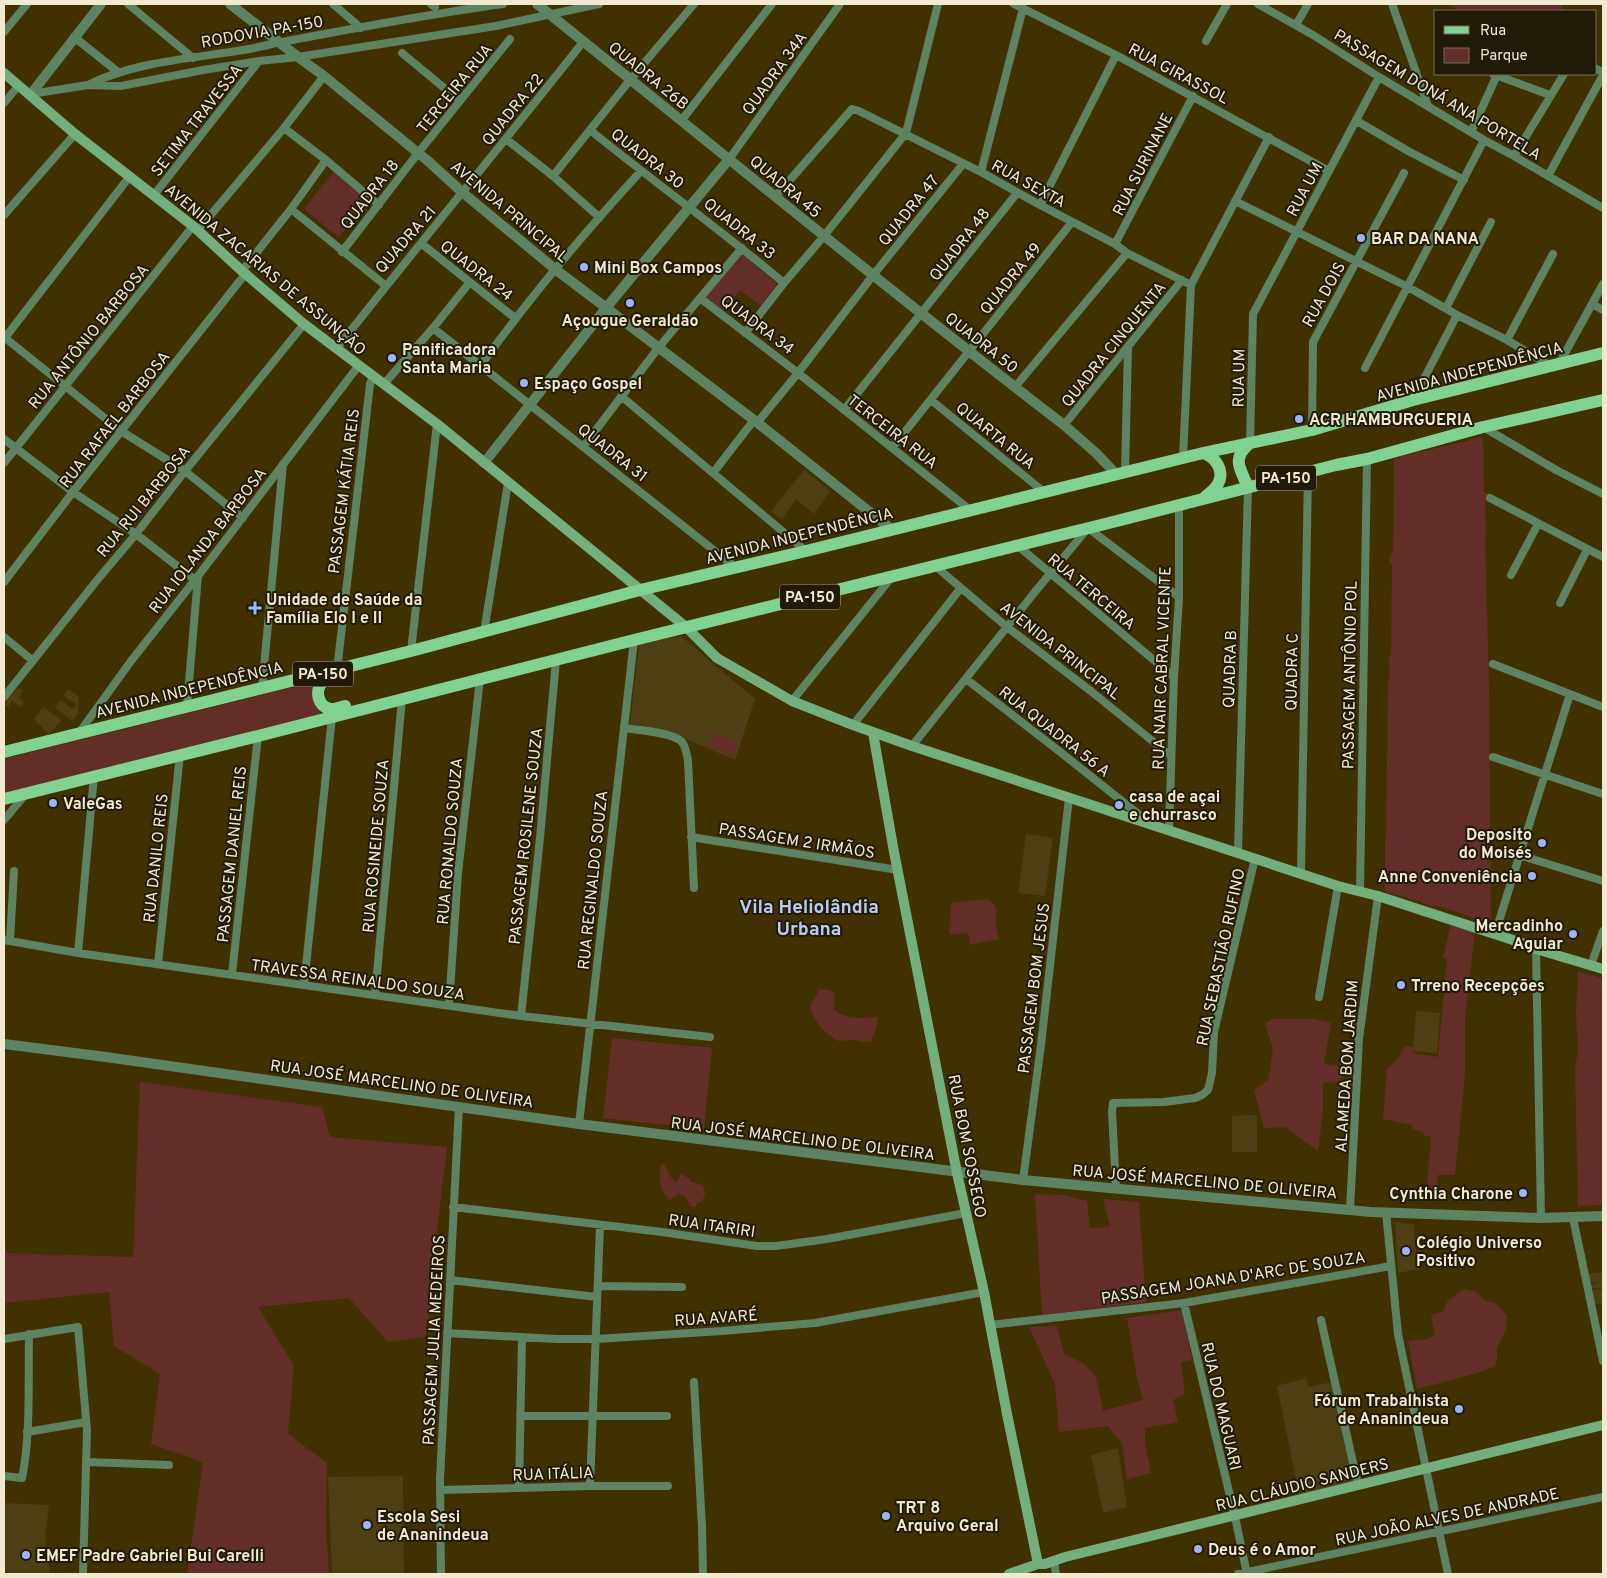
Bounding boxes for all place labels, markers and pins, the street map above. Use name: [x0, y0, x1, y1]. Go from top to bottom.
place label: BAR DA NANA: [1371, 230, 1479, 250]
marker: BAR DA NANA: [1355, 232, 1367, 244]
place label: Mini Box Campos: [594, 259, 722, 279]
marker: Mini Box Campos: [578, 261, 590, 273]
marker: Açougue Geraldão: [624, 297, 636, 309]
place label: Açougue Geraldão: [562, 312, 698, 332]
place label: Panificadora Santa Maria: [402, 341, 496, 379]
marker: Panificadora Santa Maria: [386, 352, 398, 364]
place label: Espaço Gospel: [534, 375, 642, 395]
marker: Espaço Gospel: [518, 377, 530, 389]
place label: ACR HAMBURGUERIA: [1309, 411, 1473, 431]
marker: ACR HAMBURGUERIA: [1293, 413, 1305, 425]
place label: Unidade de Saúde da Família Elo I e II: [266, 591, 422, 629]
marker: Unidade de Saúde da Família Elo I e II: [248, 601, 262, 615]
place label: casa de açai e churrasco: [1129, 788, 1220, 826]
place label: ValeGas: [63, 795, 123, 815]
marker: ValeGas: [47, 797, 59, 809]
marker: casa de açai e churrasco: [1113, 799, 1125, 811]
place label: Deposito do Moisés: [1459, 826, 1532, 864]
marker: Deposito do Moisés: [1536, 837, 1548, 849]
place label: Anne Conveniência: [1378, 868, 1522, 888]
marker: Anne Conveniência: [1526, 870, 1538, 882]
place label: Mercadinho Aguiar: [1475, 917, 1563, 955]
marker: Mercadinho Aguiar: [1567, 928, 1579, 940]
place label: Trreno Recepções: [1411, 977, 1545, 997]
marker: Trreno Recepções: [1395, 979, 1407, 991]
place label: Cynthia Charone: [1389, 1185, 1513, 1205]
marker: Cynthia Charone: [1517, 1187, 1529, 1199]
place label: Colégio Universo Positivo: [1416, 1234, 1542, 1272]
marker: Colégio Universo Positivo: [1400, 1245, 1412, 1257]
place label: Fórum Trabalhista de Ananindeua: [1314, 1392, 1449, 1430]
marker: Fórum Trabalhista de Ananindeua: [1453, 1403, 1465, 1415]
place label: TRT 8 Arquivo Geral: [896, 1499, 999, 1537]
place label: Escola Sesi de Ananindeua: [377, 1508, 489, 1546]
marker: TRT 8 Arquivo Geral: [880, 1510, 892, 1522]
marker: Escola Sesi de Ananindeua: [361, 1519, 373, 1531]
place label: Deus é o Amor: [1208, 1541, 1316, 1561]
marker: Deus é o Amor: [1192, 1543, 1204, 1555]
place label: EMEF Padre Gabriel Bui Carelli: [36, 1547, 264, 1567]
marker: EMEF Padre Gabriel Bui Carelli: [20, 1549, 32, 1561]

